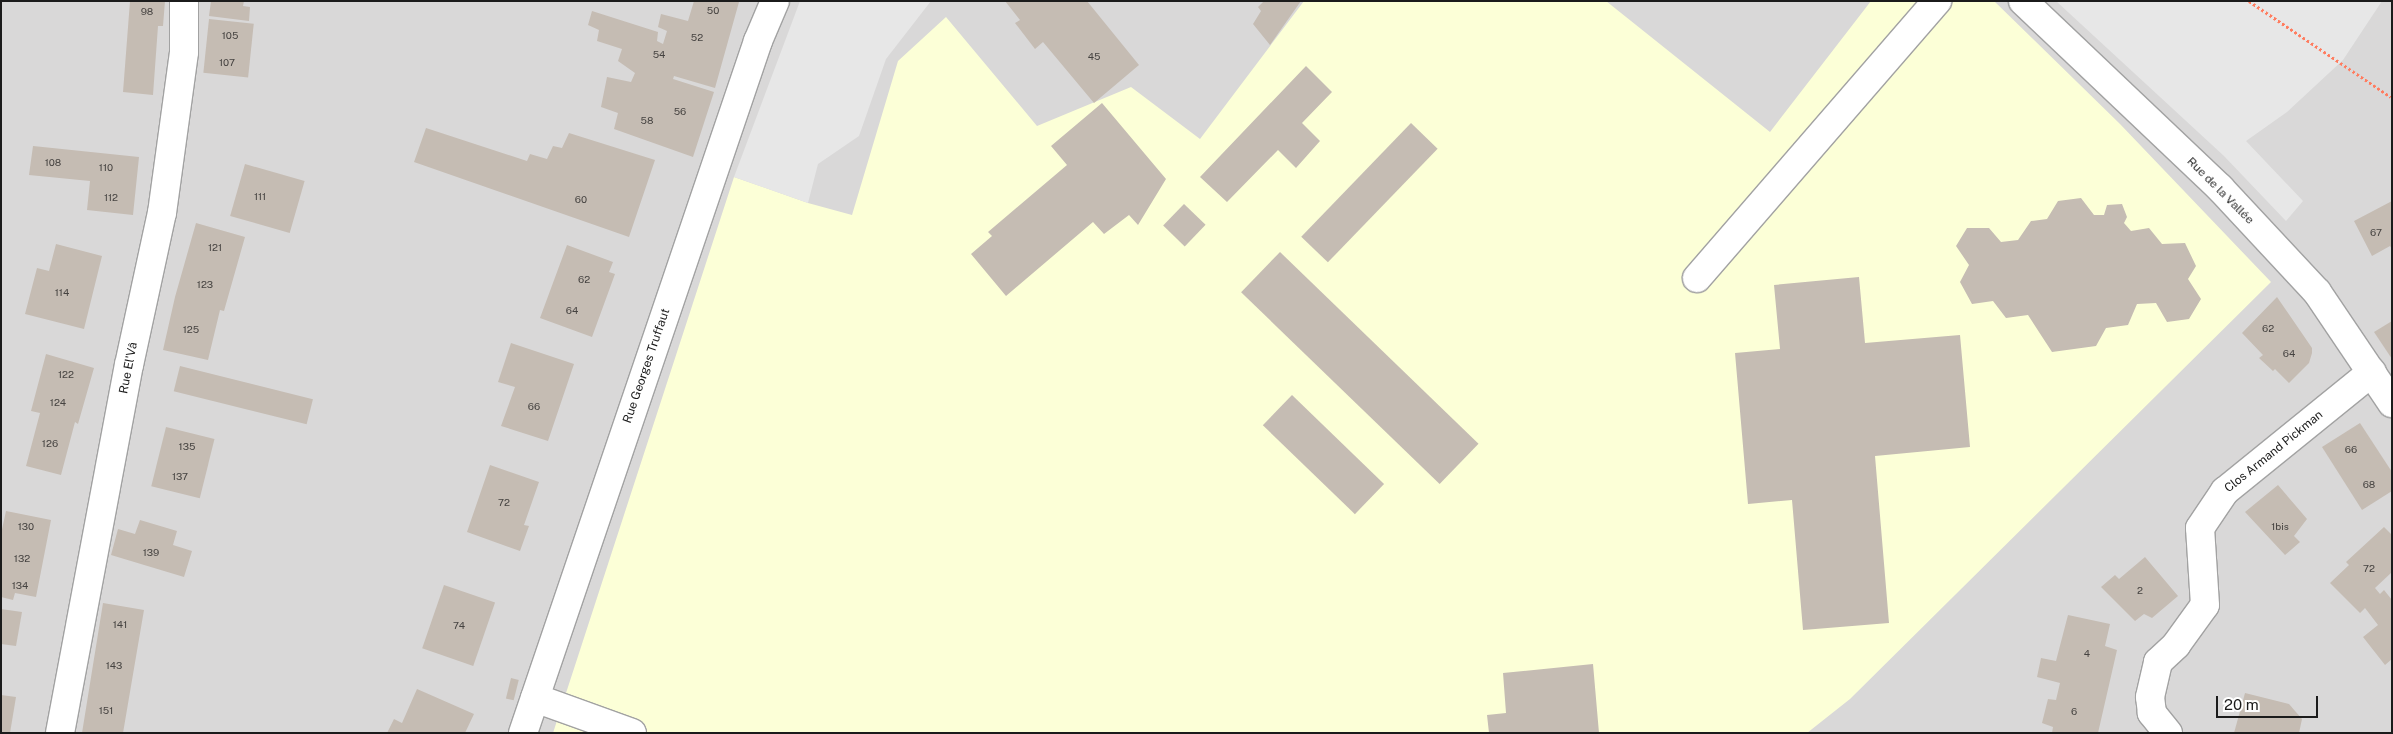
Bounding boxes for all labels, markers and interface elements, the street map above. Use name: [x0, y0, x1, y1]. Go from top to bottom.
house number: 50: [707, 5, 719, 17]
house number: 98: [141, 6, 153, 18]
house number: 105: [222, 30, 238, 42]
house number: 52: [691, 32, 703, 44]
house number: 54: [653, 49, 665, 61]
house number: 45: [1088, 51, 1100, 63]
house number: 107: [219, 57, 235, 69]
house number: 56: [674, 106, 686, 118]
house number: 58: [641, 115, 653, 127]
street label: Rue de la Vallée: [2183, 154, 2257, 228]
house number: 108: [45, 157, 61, 169]
house number: 110: [99, 162, 113, 174]
house number: 111: [254, 191, 266, 203]
house number: 112: [104, 192, 118, 204]
house number: 60: [575, 194, 587, 206]
house number: 67: [2370, 227, 2382, 239]
house number: 121: [208, 242, 222, 254]
house number: 62: [578, 274, 590, 286]
house number: 123: [197, 279, 213, 291]
house number: 114: [55, 287, 69, 299]
house number: 64: [566, 305, 578, 317]
street label: Rue Georges Truffaut: [621, 307, 673, 425]
house number: 62: [2262, 323, 2274, 335]
house number: 125: [183, 324, 199, 336]
street label: Rue El'Vâ: [117, 341, 141, 395]
house number: 64: [2283, 348, 2295, 360]
house number: 122: [58, 369, 74, 381]
house number: 124: [50, 397, 66, 409]
house number: 66: [528, 401, 540, 413]
street label: Clos Armand Pickman: [2222, 408, 2326, 496]
house number: 126: [42, 438, 58, 450]
house number: 135: [179, 441, 195, 453]
house number: 66: [2345, 444, 2357, 456]
house number: 137: [172, 471, 188, 483]
house number: 68: [2363, 479, 2375, 491]
house number: 72: [498, 497, 510, 509]
house number: 130: [18, 521, 34, 533]
house number: 1bis: [2271, 521, 2289, 533]
house number: 139: [143, 547, 159, 559]
house number: 132: [14, 553, 30, 565]
house number: 72: [2363, 563, 2375, 575]
house number: 134: [12, 580, 28, 592]
house number: 2: [2137, 585, 2143, 597]
house number: 141: [113, 619, 127, 631]
house number: 74: [453, 620, 465, 632]
house number: 4: [2084, 648, 2090, 660]
house number: 143: [106, 660, 122, 672]
scale bar: [2218, 686, 2320, 718]
text: 20 m: [2224, 696, 2259, 713]
house number: 151: [99, 705, 113, 717]
house number: 6: [2071, 706, 2077, 718]

